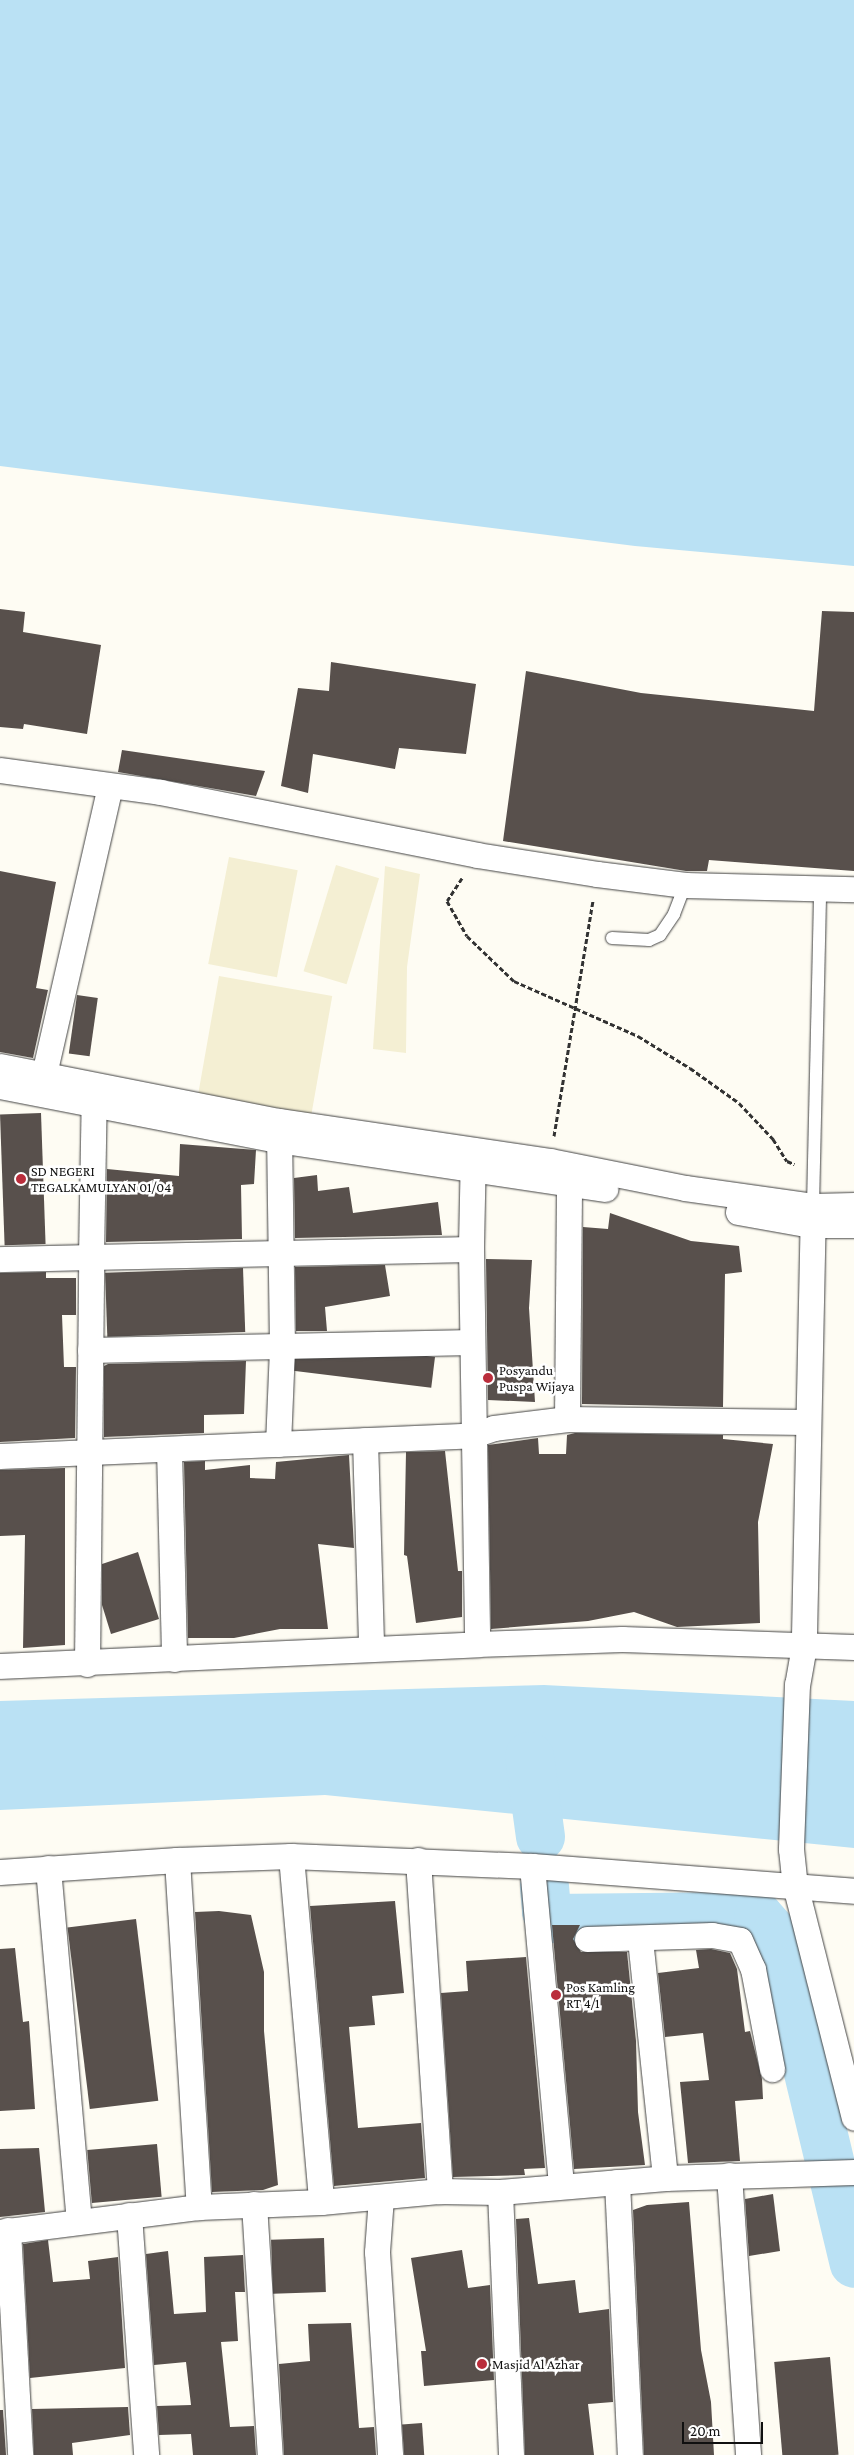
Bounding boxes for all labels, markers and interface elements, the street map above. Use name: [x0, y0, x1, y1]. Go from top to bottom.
place label: SD NEGERI TEGALKAMULYAN 01/04: [31, 1163, 171, 1196]
marker: SD NEGERI TEGALKAMULYAN 01/04: [15, 1173, 27, 1185]
place label: Posyandu Puspa Wijaya: [499, 1362, 574, 1394]
marker: Posyandu Puspa Wijaya: [481, 1371, 495, 1385]
place label: Pos Kamling RT 4/1: [566, 1979, 635, 2011]
marker: Pos Kamling RT 4/1: [550, 1989, 562, 2001]
place label: Masjid Al Azhar: [492, 2356, 580, 2372]
marker: Masjid Al Azhar: [476, 2358, 488, 2370]
scale bar: [684, 2412, 765, 2444]
text: 20 m: [690, 2423, 721, 2439]

